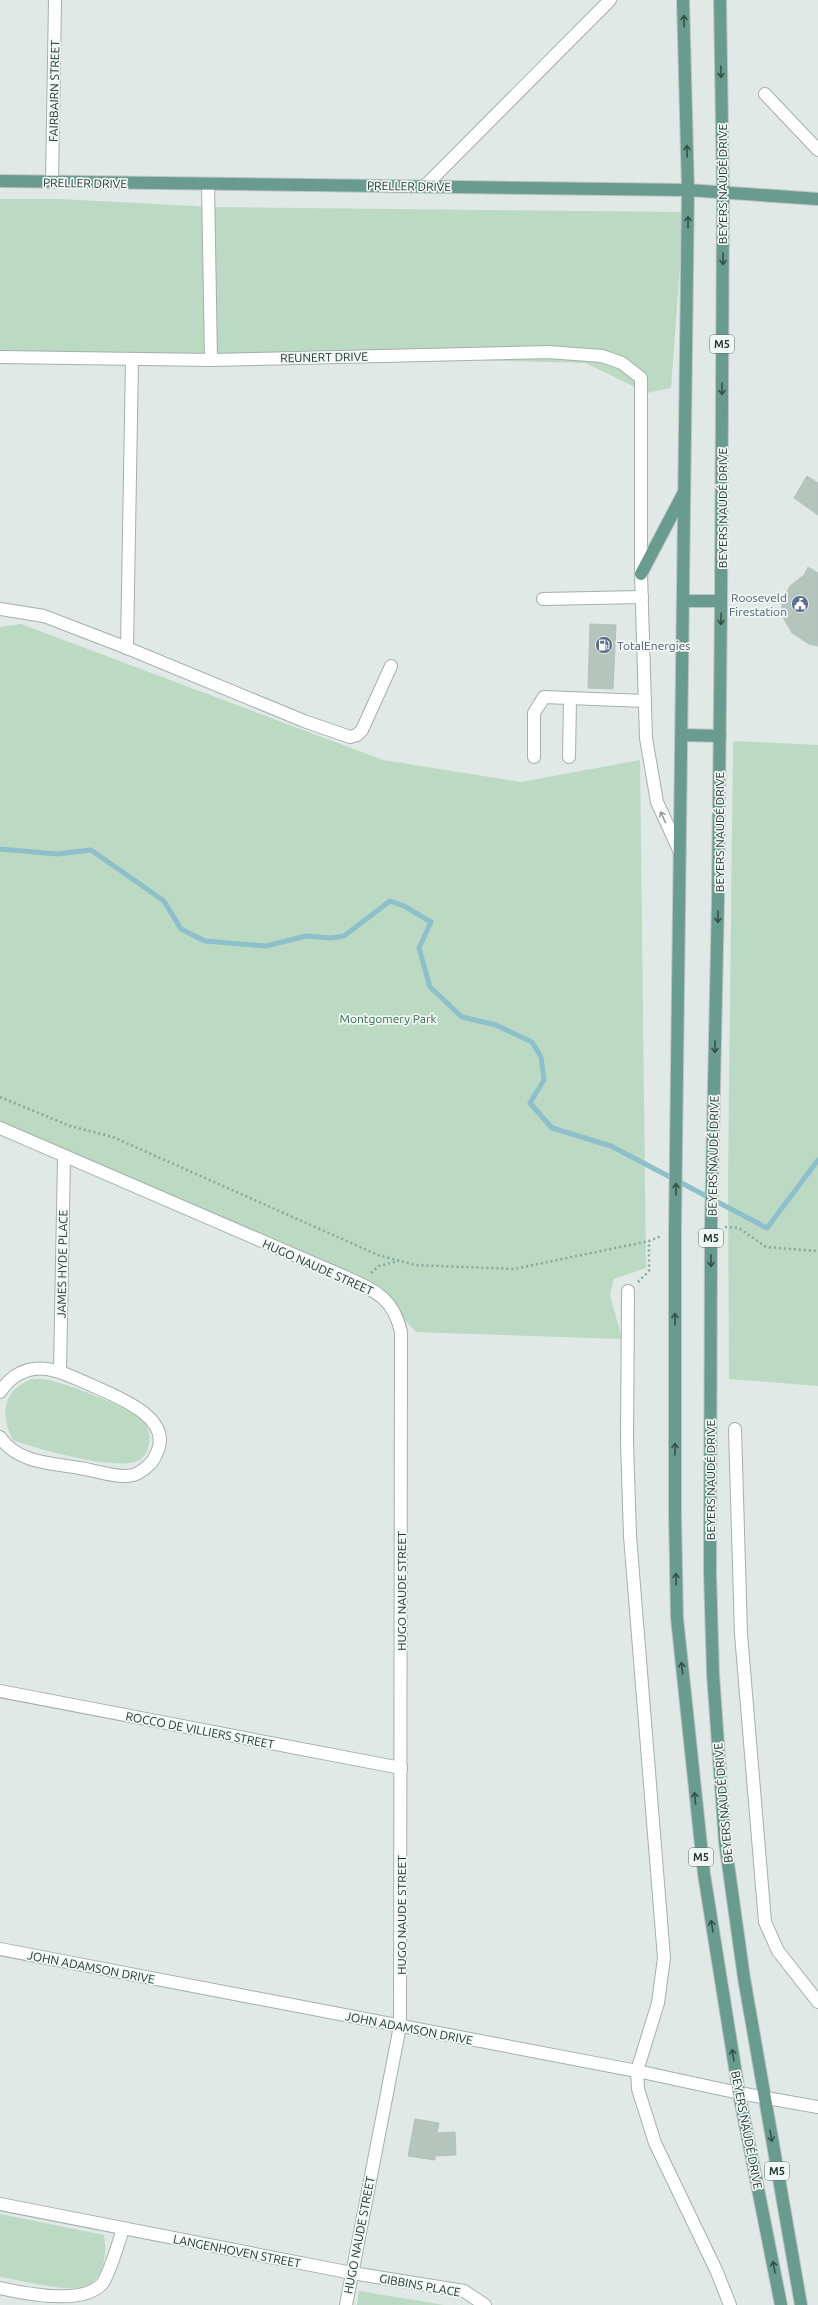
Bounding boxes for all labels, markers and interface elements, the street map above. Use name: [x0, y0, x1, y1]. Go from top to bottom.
one-way arrow: [680, 15, 687, 28]
street label: FAIRBAIRN STREET: [47, 40, 61, 142]
one-way arrow: [717, 65, 725, 78]
street label: BEYERS NAUDÉ DRIVE: [716, 124, 729, 244]
one-way arrow: [683, 145, 691, 158]
street label: PRELLER DRIVE: [43, 176, 127, 190]
street label: PRELLER DRIVE: [367, 179, 451, 193]
one-way arrow: [684, 216, 692, 229]
one-way arrow: [719, 252, 727, 265]
road number: M5: [710, 335, 734, 353]
street label: REUNERT DRIVE: [280, 350, 368, 364]
one-way arrow: [718, 382, 726, 395]
street label: BEYERS NAUDÉ DRIVE: [716, 448, 729, 568]
place label: Rooseveld Firestation: [729, 591, 787, 618]
public building icon: Rooseveld Firestation: [790, 594, 810, 614]
one-way arrow: [717, 612, 725, 625]
fuel station icon: TotalEnergies: [594, 635, 614, 655]
place label: TotalEnergies: [617, 639, 691, 652]
street label: BEYERS NAUDÉ DRIVE: [713, 772, 726, 892]
one-way arrow: [659, 812, 666, 824]
one-way arrow: [714, 910, 722, 923]
park label: Montgomery Park: [339, 1012, 437, 1025]
one-way arrow: [711, 1040, 719, 1053]
street label: BEYERS NAUDÉ DRIVE: [705, 1095, 721, 1216]
one-way arrow: [672, 1183, 680, 1196]
street label: JAMES HYDE PLACE: [55, 1209, 69, 1318]
road number: M5: [699, 1229, 723, 1247]
street label: HUGO NAUDE STREET: [261, 1237, 376, 1297]
one-way arrow: [707, 1254, 715, 1267]
one-way arrow: [671, 1313, 679, 1326]
street label: BEYERS NAUDÉ DRIVE: [704, 1420, 717, 1540]
one-way arrow: [671, 1443, 679, 1456]
street label: HUGO NAUDE STREET: [395, 1531, 408, 1651]
one-way arrow: [672, 1573, 680, 1586]
one-way arrow: [678, 1662, 686, 1675]
street label: ROCCO DE VILLIERS STREET: [125, 1709, 276, 1751]
street label: BEYERS NAUDÉ DRIVE: [711, 1742, 735, 1864]
one-way arrow: [691, 1791, 698, 1804]
road number: M5: [689, 1848, 713, 1866]
street label: HUGO NAUDE STREET: [395, 1855, 408, 1975]
one-way arrow: [708, 1920, 716, 1933]
street label: JOHN ADAMSON DRIVE: [26, 1948, 156, 1986]
street label: JOHN ADAMSON DRIVE: [344, 2009, 474, 2047]
one-way arrow: [729, 2049, 737, 2062]
street label: BEYERS NAUDÉ DRIVE: [729, 2070, 765, 2191]
one-way arrow: [767, 2129, 775, 2142]
road number: M5: [765, 2162, 789, 2180]
street label: HUGO NAUDE STREET: [341, 2175, 377, 2295]
street label: LANGENHOVEN STREET: [172, 2232, 302, 2270]
one-way arrow: [769, 2261, 777, 2274]
street label: GIBBINS PLACE: [378, 2271, 462, 2299]

